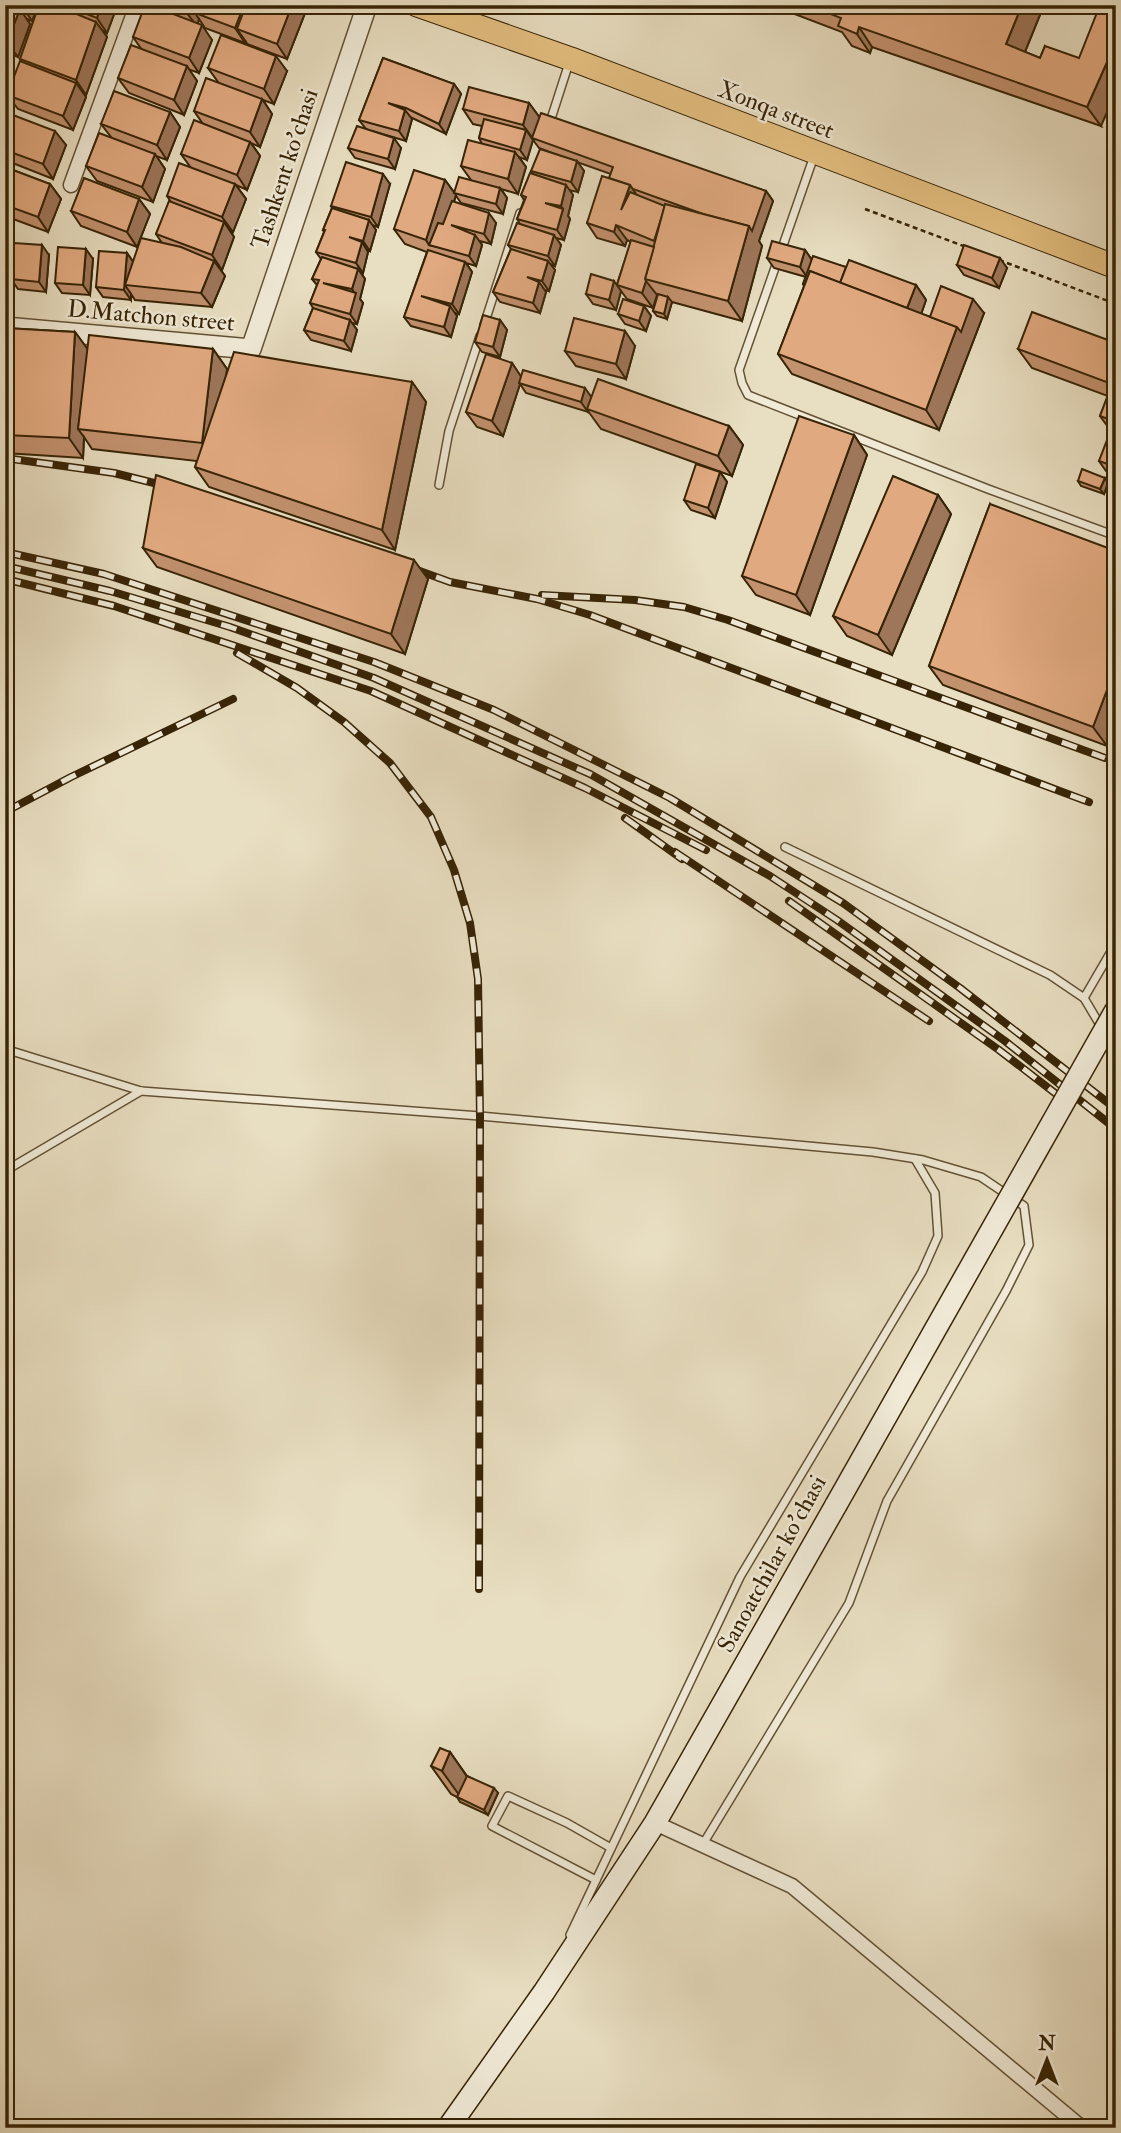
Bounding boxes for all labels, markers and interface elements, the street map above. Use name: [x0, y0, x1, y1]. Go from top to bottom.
street label: Xonqa street: [713, 74, 839, 146]
street label: Tashkent ko'chasi: [244, 85, 326, 253]
street label: D.Matchon street: [66, 293, 236, 339]
street label: Sanoatchilar ko'chasi: [710, 1470, 834, 1658]
north arrow: [1012, 2024, 1082, 2094]
text: N: [1037, 2032, 1056, 2056]

